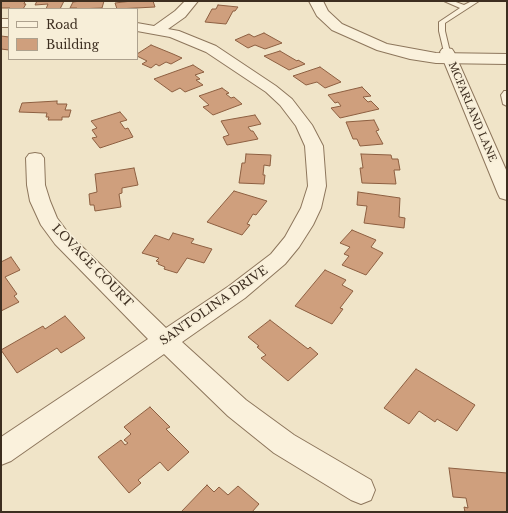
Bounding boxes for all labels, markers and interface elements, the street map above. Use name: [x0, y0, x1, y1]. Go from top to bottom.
legend: [8, 8, 138, 60]
text: Road: [46, 17, 78, 32]
text: Building: [46, 37, 99, 52]
street label: MCFARLAND LANE: [445, 60, 499, 164]
street label: LOVAGE COURT: [49, 222, 135, 310]
street label: SANTOLINA DRIVE: [157, 263, 271, 349]

